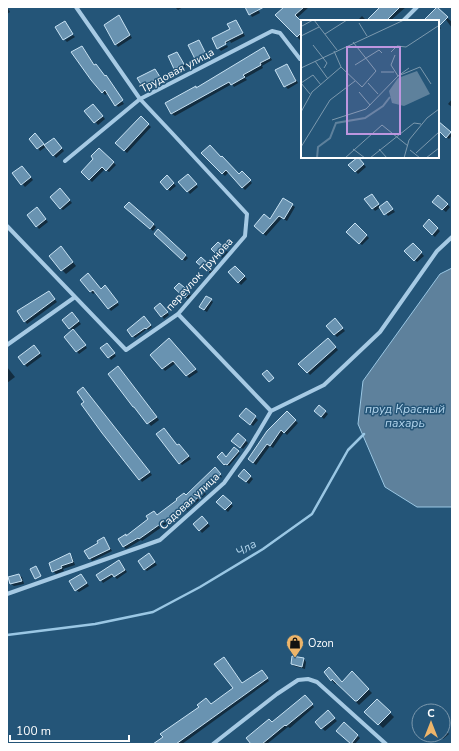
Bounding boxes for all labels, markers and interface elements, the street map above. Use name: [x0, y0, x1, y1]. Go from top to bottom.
inset map: [301, 20, 439, 158]
street label: Трудовая улица: [138, 45, 217, 96]
street label: переулок Трунова: [162, 234, 236, 314]
water label: пруд Красный пахарь: [365, 401, 445, 431]
street label: Садовая улица: [156, 469, 223, 533]
water label: Чла: [233, 536, 259, 560]
shop icon: Ozon: [285, 633, 305, 658]
place label: Ozon: [308, 636, 334, 651]
north arrow: [411, 703, 451, 743]
text: С: [427, 706, 435, 721]
scale bar: [10, 717, 129, 743]
text: 100 m: [16, 723, 51, 739]

